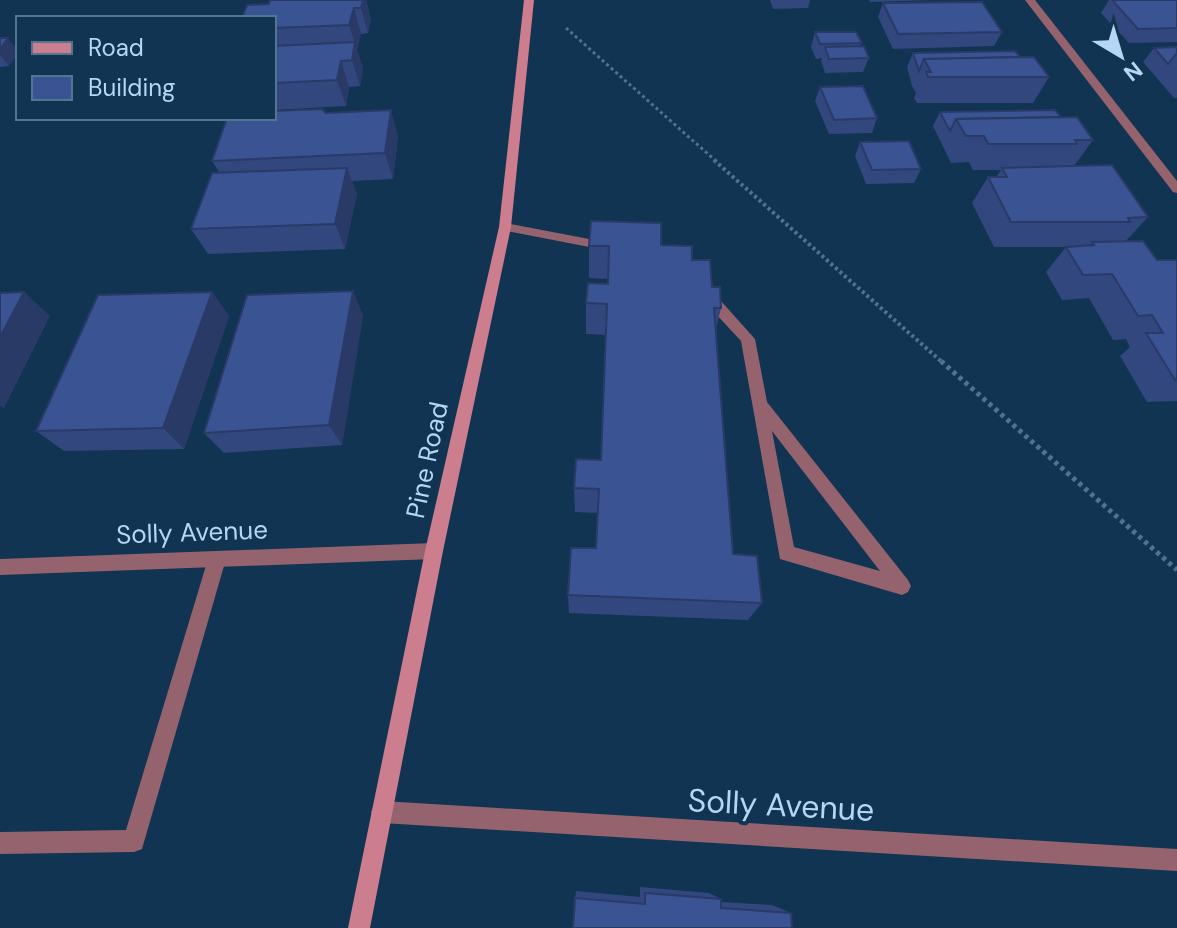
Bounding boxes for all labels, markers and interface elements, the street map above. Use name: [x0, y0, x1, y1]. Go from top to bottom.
legend: [16, 16, 276, 120]
north arrow: [1081, 16, 1161, 96]
text: Road: [88, 32, 144, 63]
text: N: [1118, 55, 1148, 88]
text: Building: [88, 72, 175, 103]
street label: Pine Road: [398, 399, 456, 521]
street label: Solly Avenue: [116, 512, 268, 552]
street label: Solly Avenue: [687, 779, 875, 831]

